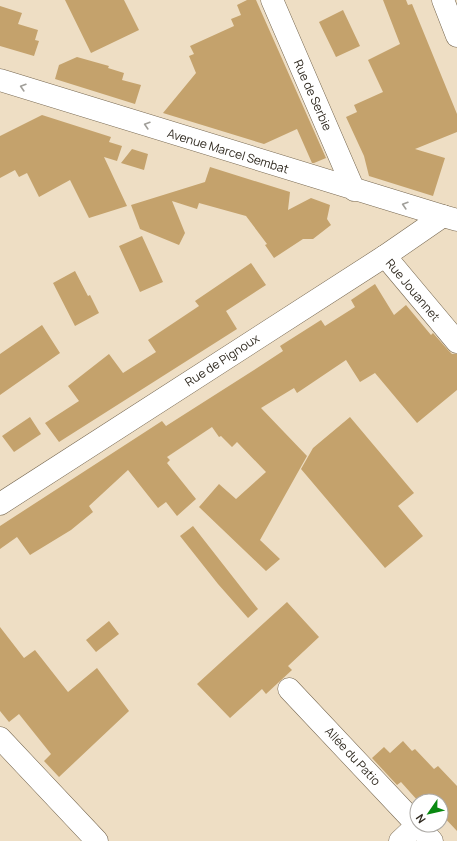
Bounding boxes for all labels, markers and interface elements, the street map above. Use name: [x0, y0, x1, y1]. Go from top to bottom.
street label: Rue de Serbie: [290, 57, 336, 133]
one-way arrow: [20, 83, 27, 92]
one-way arrow: [144, 121, 151, 130]
street label: Avenue Marcel Sembat: [165, 124, 291, 178]
one-way arrow: [402, 201, 409, 210]
street label: Rue Jouannet: [382, 255, 444, 325]
street label: Rue de Pignoux: [182, 329, 263, 390]
street label: Allée du Patio: [321, 723, 385, 789]
north arrow: [409, 793, 449, 833]
text: N: [412, 811, 429, 826]

